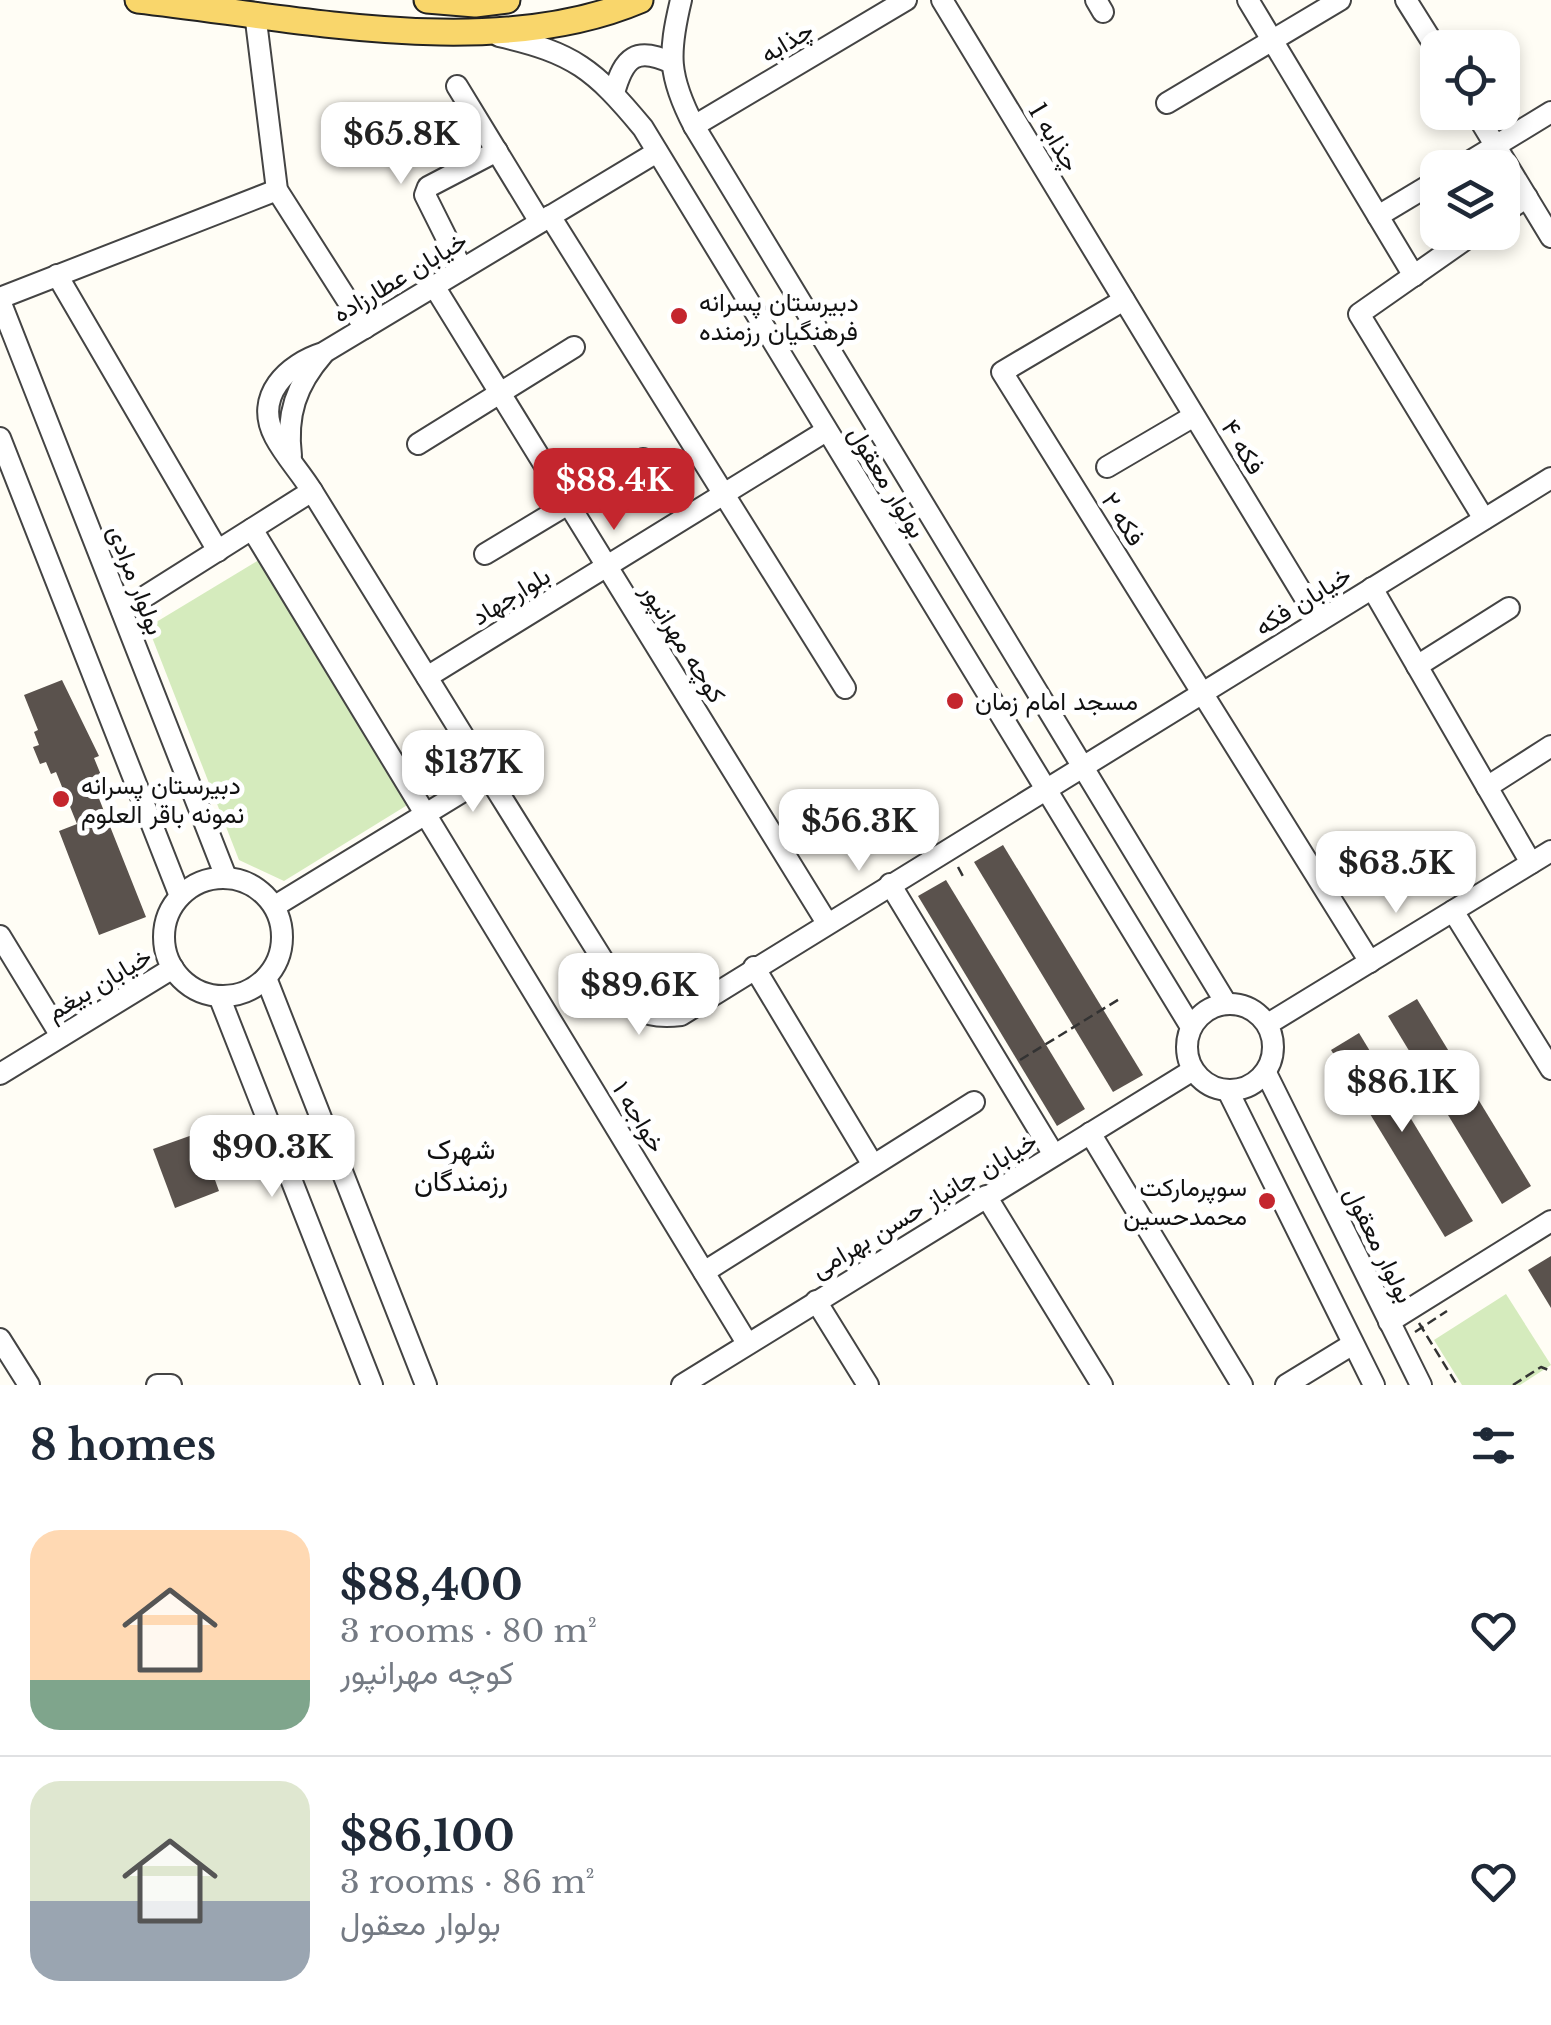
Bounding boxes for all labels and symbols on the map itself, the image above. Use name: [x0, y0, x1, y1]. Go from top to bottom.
street label: چذابه: [755, 14, 820, 71]
street label: چذابه 1: [1021, 97, 1086, 177]
pin: $65.8K: [320, 102, 482, 187]
street label: خیابان عطارزاده: [327, 225, 473, 329]
place label: دبیرستان پسرانه فرهنگیان رزمنده: [699, 287, 859, 347]
marker: دبیرستان پسرانه فرهنگیان رزمنده: [668, 305, 690, 327]
street label: فکه ۴: [1215, 414, 1271, 480]
street label: بولوار معقول: [841, 420, 933, 544]
pin: $88.4K: [533, 448, 695, 533]
street label: فکه ۲: [1095, 486, 1151, 552]
street label: بولوار مرادی: [101, 521, 171, 639]
street label: خیابان فکه: [1249, 559, 1357, 643]
street label: بلوارجهاد: [466, 560, 556, 632]
street label: کوچه مهرانپور: [632, 576, 732, 709]
place label: مسجد امام زمان: [975, 686, 1138, 718]
marker: مسجد امام زمان: [944, 690, 966, 712]
pin: $137K: [403, 730, 543, 815]
place label: دبیرستان پسرانه نمونه باقر العلوم: [81, 770, 244, 831]
marker: دبیرستان پسرانه نمونه باقر العلوم: [50, 788, 72, 810]
pin: $56.3K: [778, 789, 940, 874]
pin: $63.5K: [1315, 831, 1477, 916]
street label: خیابان بیغم: [41, 941, 158, 1028]
pin: $89.6K: [558, 953, 720, 1038]
pin: $86.1K: [1321, 1050, 1483, 1135]
street label: خواجه ۱: [606, 1076, 672, 1158]
pin: $90.3K: [191, 1115, 353, 1200]
street label: خیابان جانباز حسن بهرامی: [805, 1125, 1043, 1285]
district label: شهرک رزمندگان: [414, 1132, 508, 1199]
place label: سوپرمارکت محمدحسین: [1123, 1172, 1247, 1232]
street label: بولوار معقول: [1338, 1182, 1420, 1308]
marker: سوپرمارکت محمدحسین: [1256, 1190, 1278, 1212]

